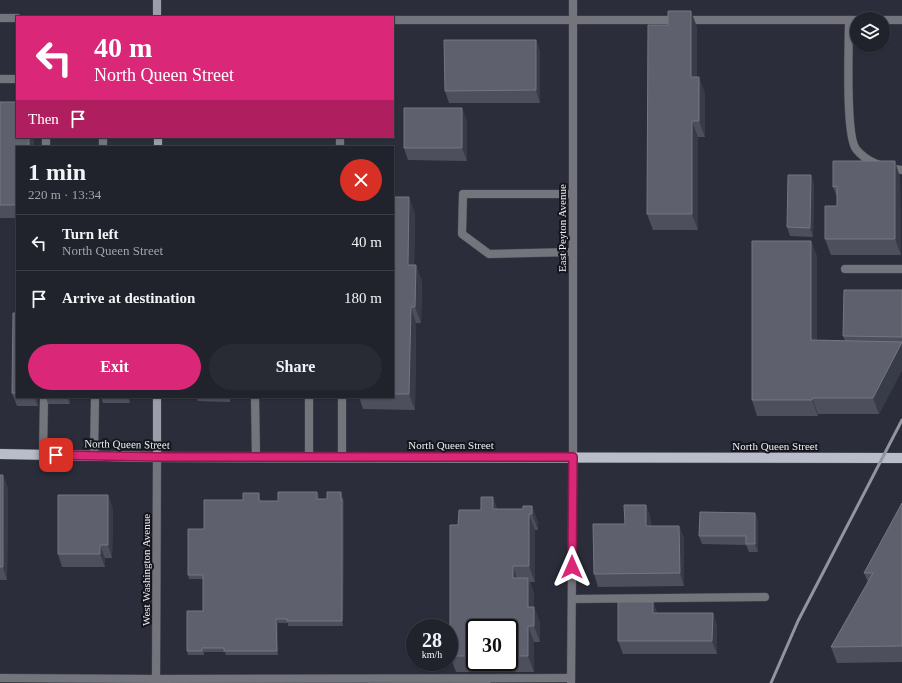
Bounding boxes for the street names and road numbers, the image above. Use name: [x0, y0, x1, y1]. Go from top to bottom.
street label: East Peyton Avenue: [556, 184, 568, 272]
street label: North Queen Street: [84, 437, 170, 451]
street label: North Queen Street: [408, 439, 494, 451]
street label: North Queen Street: [732, 440, 818, 452]
street label: West Washington Avenue: [140, 514, 152, 626]

